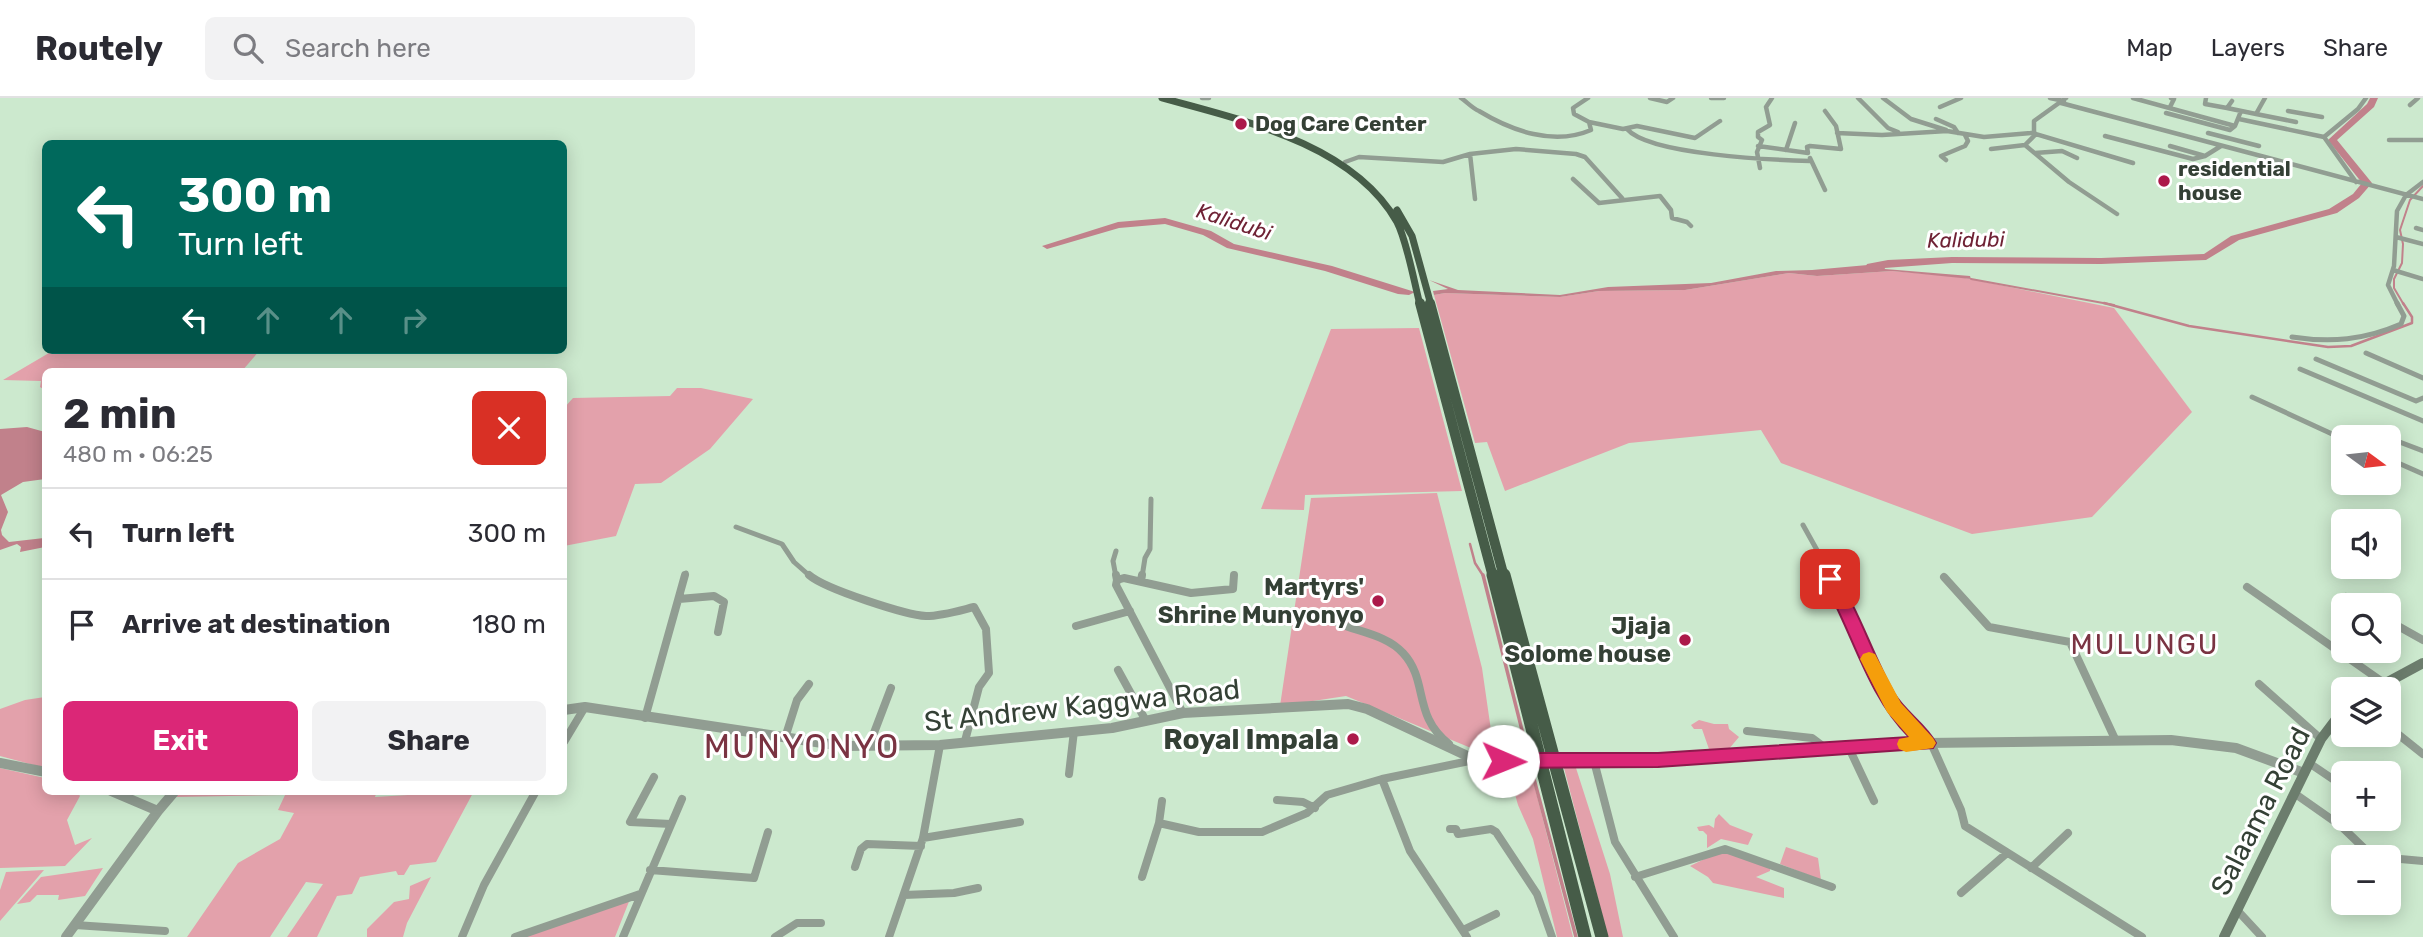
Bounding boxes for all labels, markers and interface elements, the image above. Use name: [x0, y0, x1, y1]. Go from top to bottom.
search box: [205, 17, 695, 80]
text: Routely: [35, 29, 163, 68]
icon: search: [229, 29, 267, 67]
text: Search here: [285, 33, 431, 64]
text: Map: [2126, 34, 2173, 62]
text: Layers: [2211, 34, 2285, 62]
text: Share: [2323, 34, 2388, 62]
place label: Dog Care Center: [1255, 111, 1427, 136]
marker: Dog Care Center: [1233, 116, 1249, 132]
place label: residential house: [2178, 156, 2291, 205]
text: 300 m: [178, 166, 332, 224]
icon: left: [63, 168, 154, 259]
marker: residential house: [2156, 173, 2172, 189]
water label: Kalidubi: [1193, 198, 1276, 246]
text: Turn left: [178, 225, 303, 263]
water label: Kalidubi: [1927, 226, 2006, 253]
icon: left: [176, 301, 214, 339]
icon: ahead: [249, 301, 287, 339]
icon: ahead: [322, 301, 360, 339]
icon: right: [395, 301, 433, 339]
text: 2 min: [63, 389, 177, 439]
button: close: [472, 391, 546, 465]
north arrow: [2331, 425, 2401, 495]
map controls: [2331, 425, 2401, 915]
text: 480 m · 06:25: [63, 440, 213, 468]
button: sound: [2331, 509, 2401, 579]
icon: left: [63, 515, 101, 553]
text: Turn left: [122, 518, 234, 549]
text: 300 m: [468, 518, 546, 549]
pin: [1800, 549, 1860, 609]
icon: arrive: [1811, 560, 1849, 598]
place label: Martyrs' Shrine Munyonyo: [1158, 573, 1364, 629]
marker: Martyrs' Shrine Munyonyo: [1370, 593, 1386, 609]
button: search: [2331, 593, 2401, 663]
icon: arrive: [63, 606, 101, 644]
text: Arrive at destination: [122, 609, 390, 640]
text: 180 m: [472, 609, 546, 640]
place label: Jjaja Solome house: [1504, 612, 1671, 668]
district label: MULUNGU: [2071, 628, 2219, 661]
marker: Jjaja Solome house: [1677, 632, 1693, 648]
street label: St Andrew Kaggwa Road: [922, 672, 1242, 738]
button: layers: [2331, 677, 2401, 747]
button: Exit: [63, 701, 298, 781]
button: Share: [312, 701, 546, 781]
street label: Salaama Road: [2204, 722, 2317, 901]
place label: Royal Impala: [1163, 723, 1339, 756]
position arrow: [1466, 724, 1540, 798]
district label: MUNYONYO: [704, 727, 900, 766]
marker: Royal Impala: [1345, 731, 1361, 747]
button: +: [2331, 761, 2401, 831]
button: −: [2331, 845, 2401, 915]

